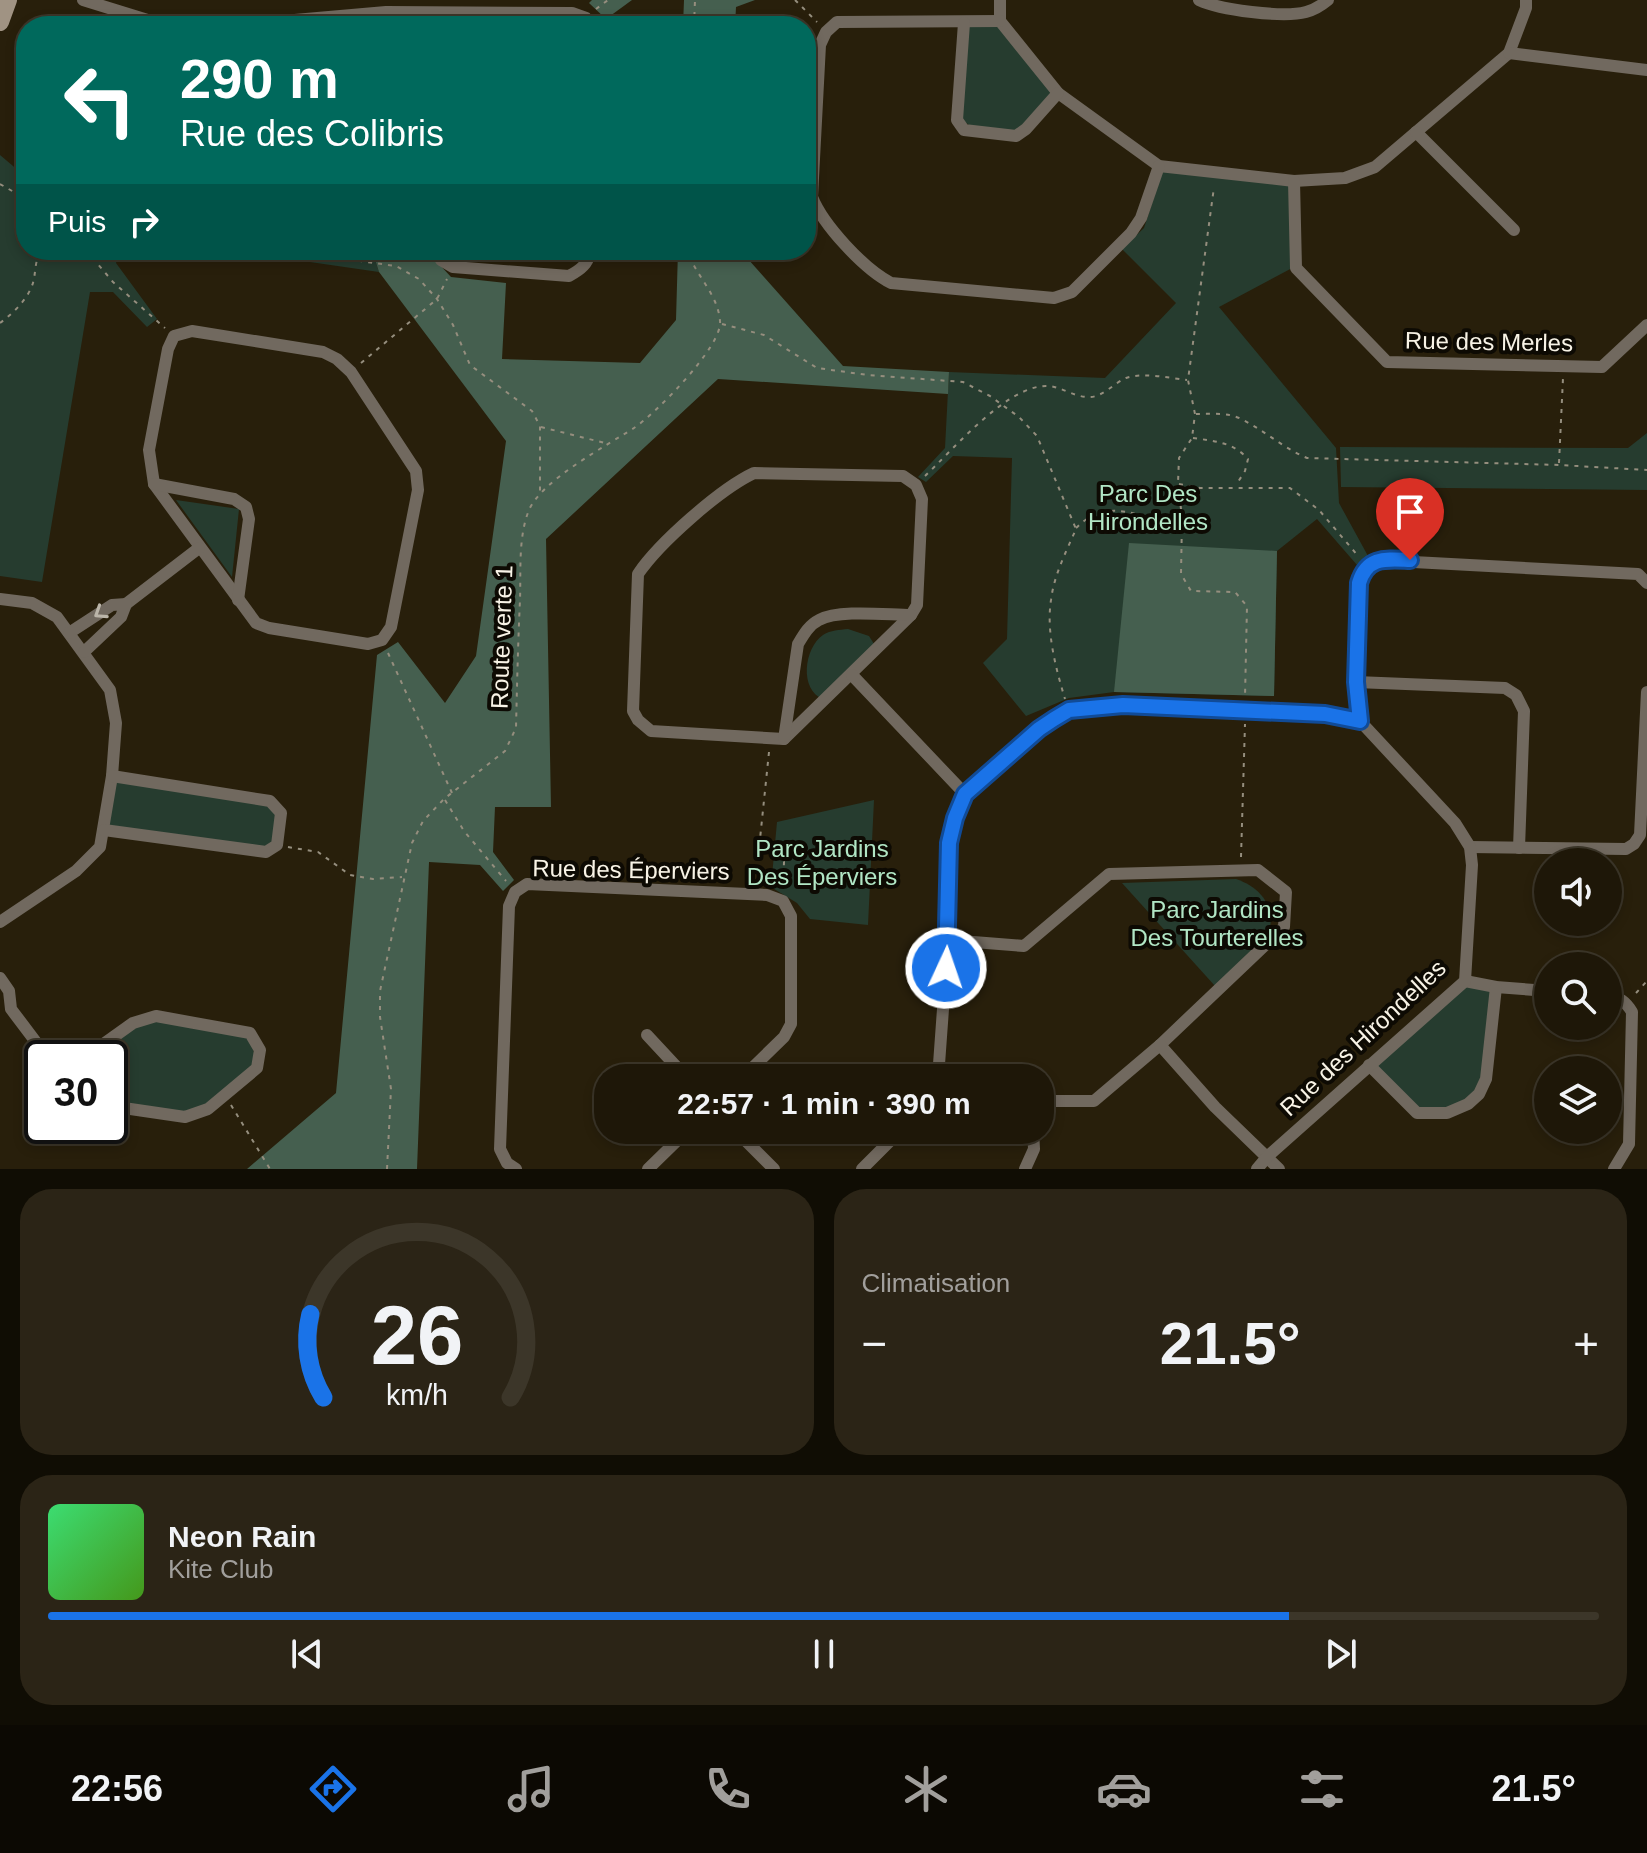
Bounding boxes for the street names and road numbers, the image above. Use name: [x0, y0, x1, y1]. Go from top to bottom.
street label: Rue des Merles: [1405, 327, 1573, 356]
street label: Route verte 1: [485, 565, 518, 709]
street label: Rue des Éperviers: [532, 854, 730, 885]
street label: Rue des Hirondelles: [1274, 954, 1451, 1121]

